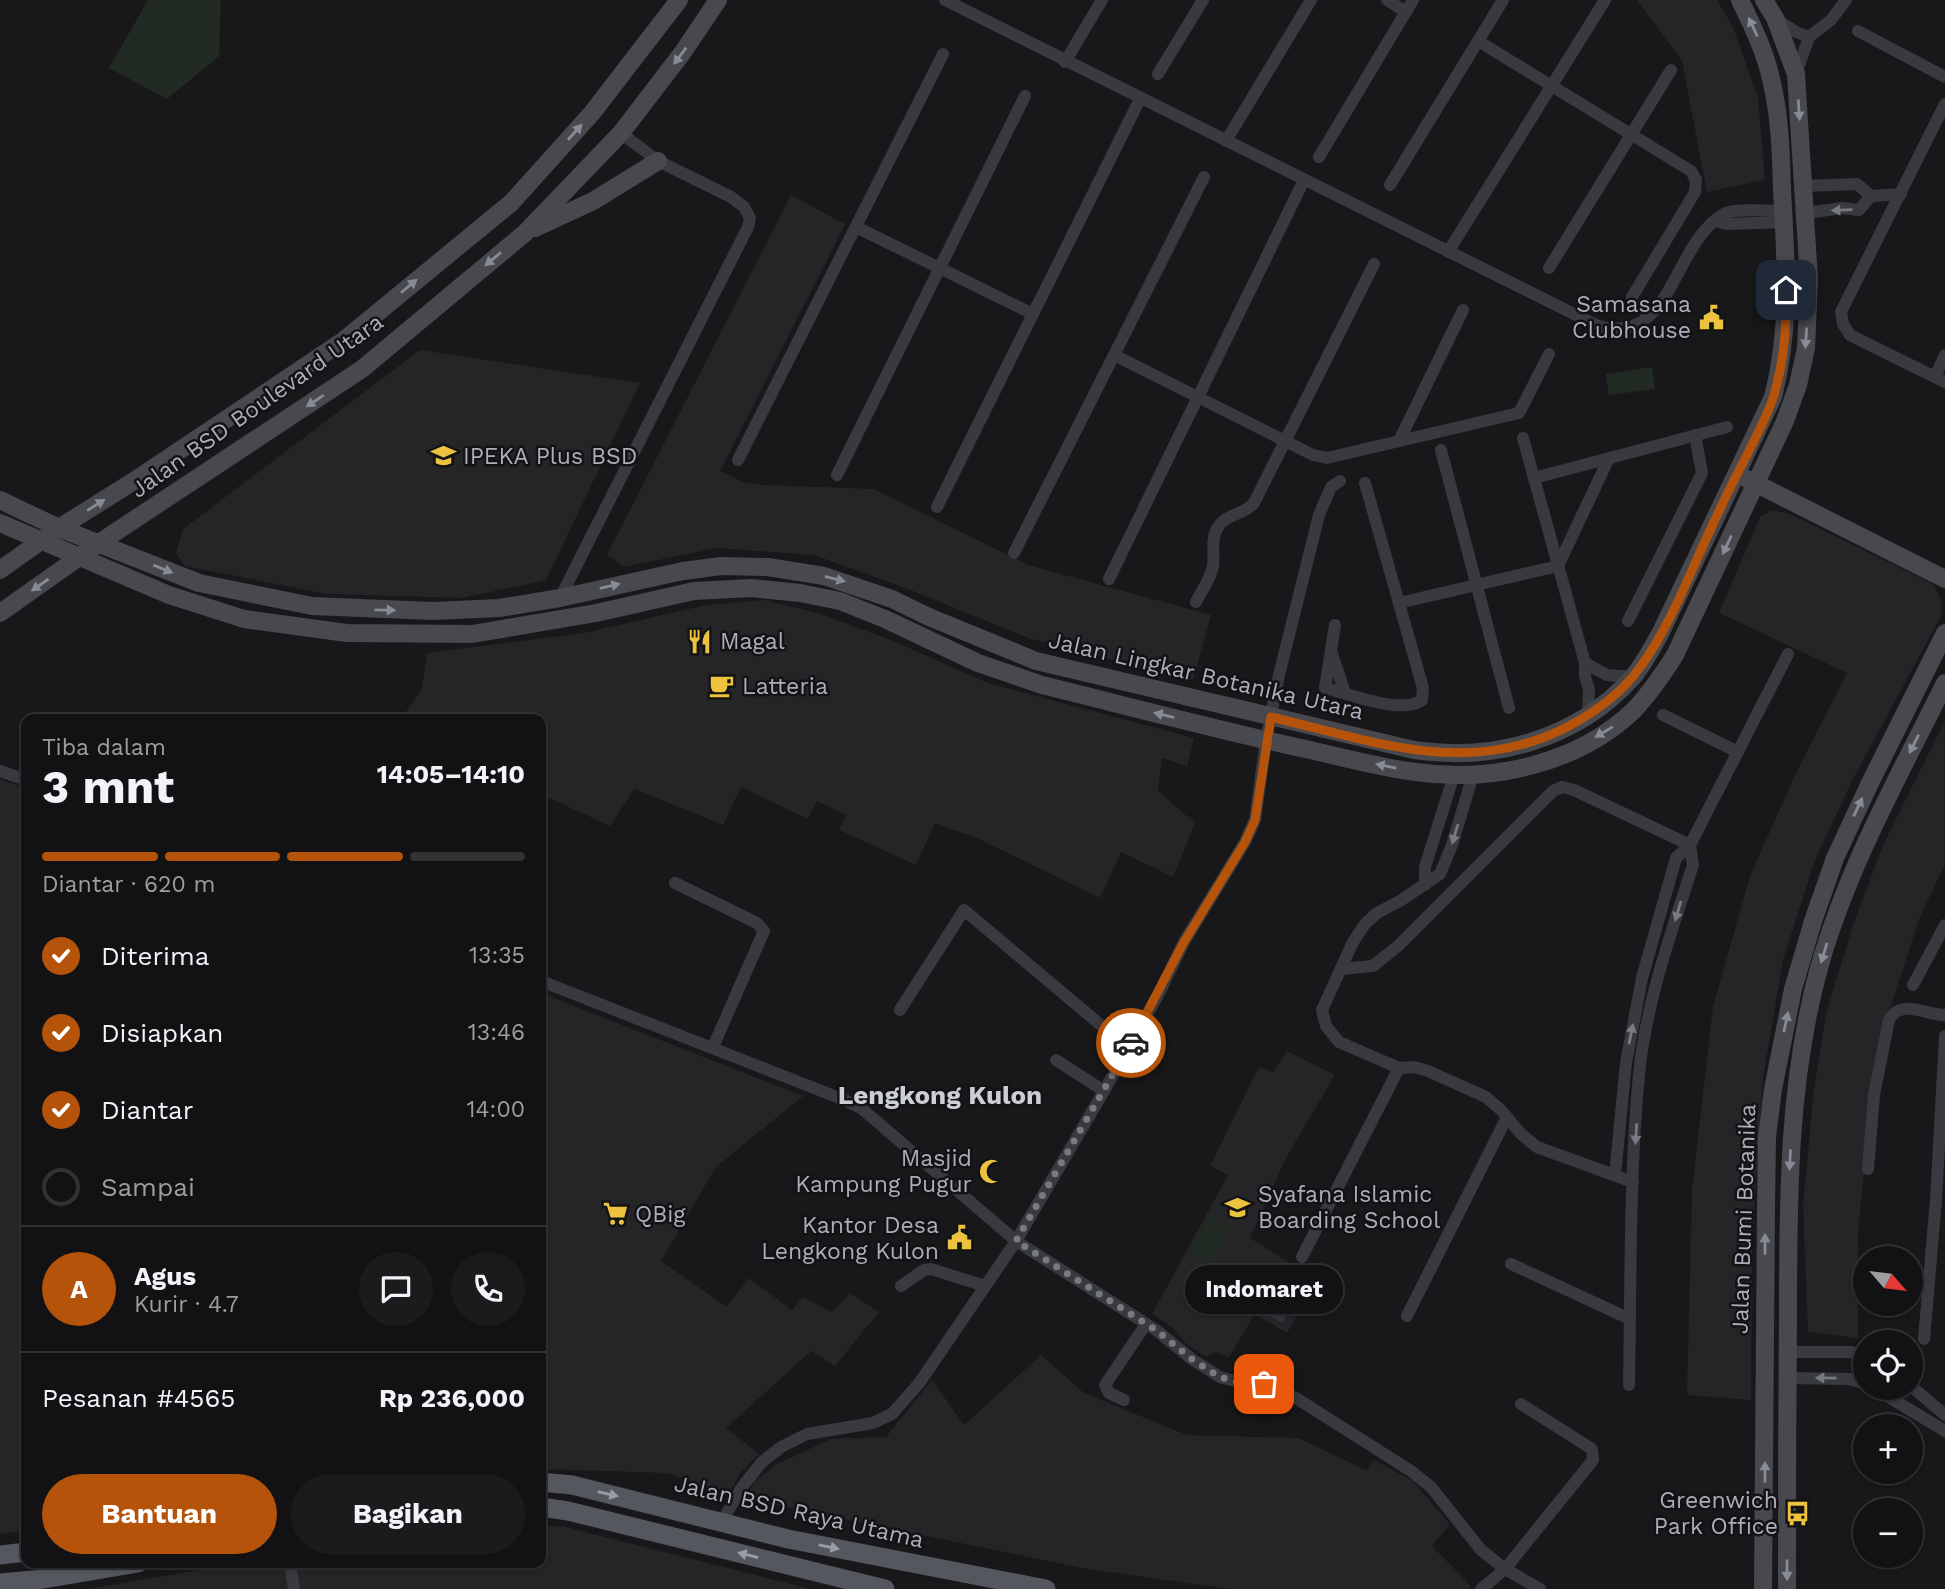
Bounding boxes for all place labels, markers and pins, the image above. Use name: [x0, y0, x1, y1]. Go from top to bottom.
pin: [1756, 260, 1816, 320]
place label: Samasana Clubhouse: [1572, 291, 1691, 344]
public building icon: Samasana Clubhouse: [1697, 303, 1725, 331]
school or university icon: IPEKA Plus BSD: [429, 442, 457, 470]
place label: IPEKA Plus BSD: [463, 443, 637, 470]
restaurant icon: Magal: [686, 627, 714, 655]
place label: Magal: [720, 628, 785, 655]
cafe icon: Latteria: [708, 672, 736, 700]
place label: Latteria: [742, 673, 828, 700]
place label: Masjid Kampung Pugur: [795, 1145, 972, 1198]
mosque icon: Masjid Kampung Pugur: [978, 1157, 1006, 1185]
place label: Syafana Islamic Boarding School: [1258, 1181, 1440, 1234]
school or university icon: Syafana Islamic Boarding School: [1224, 1193, 1252, 1221]
supermarket icon: QBig: [601, 1200, 629, 1228]
place label: QBig: [635, 1201, 686, 1228]
place label: Kantor Desa Lengkong Kulon: [761, 1212, 939, 1265]
public building icon: Kantor Desa Lengkong Kulon: [945, 1224, 973, 1252]
callout: Indomaret: [1185, 1265, 1343, 1314]
pin: [1234, 1354, 1294, 1414]
place label: Greenwich Park Office: [1654, 1487, 1778, 1540]
bus stop icon: Greenwich Park Office: [1784, 1499, 1812, 1527]

